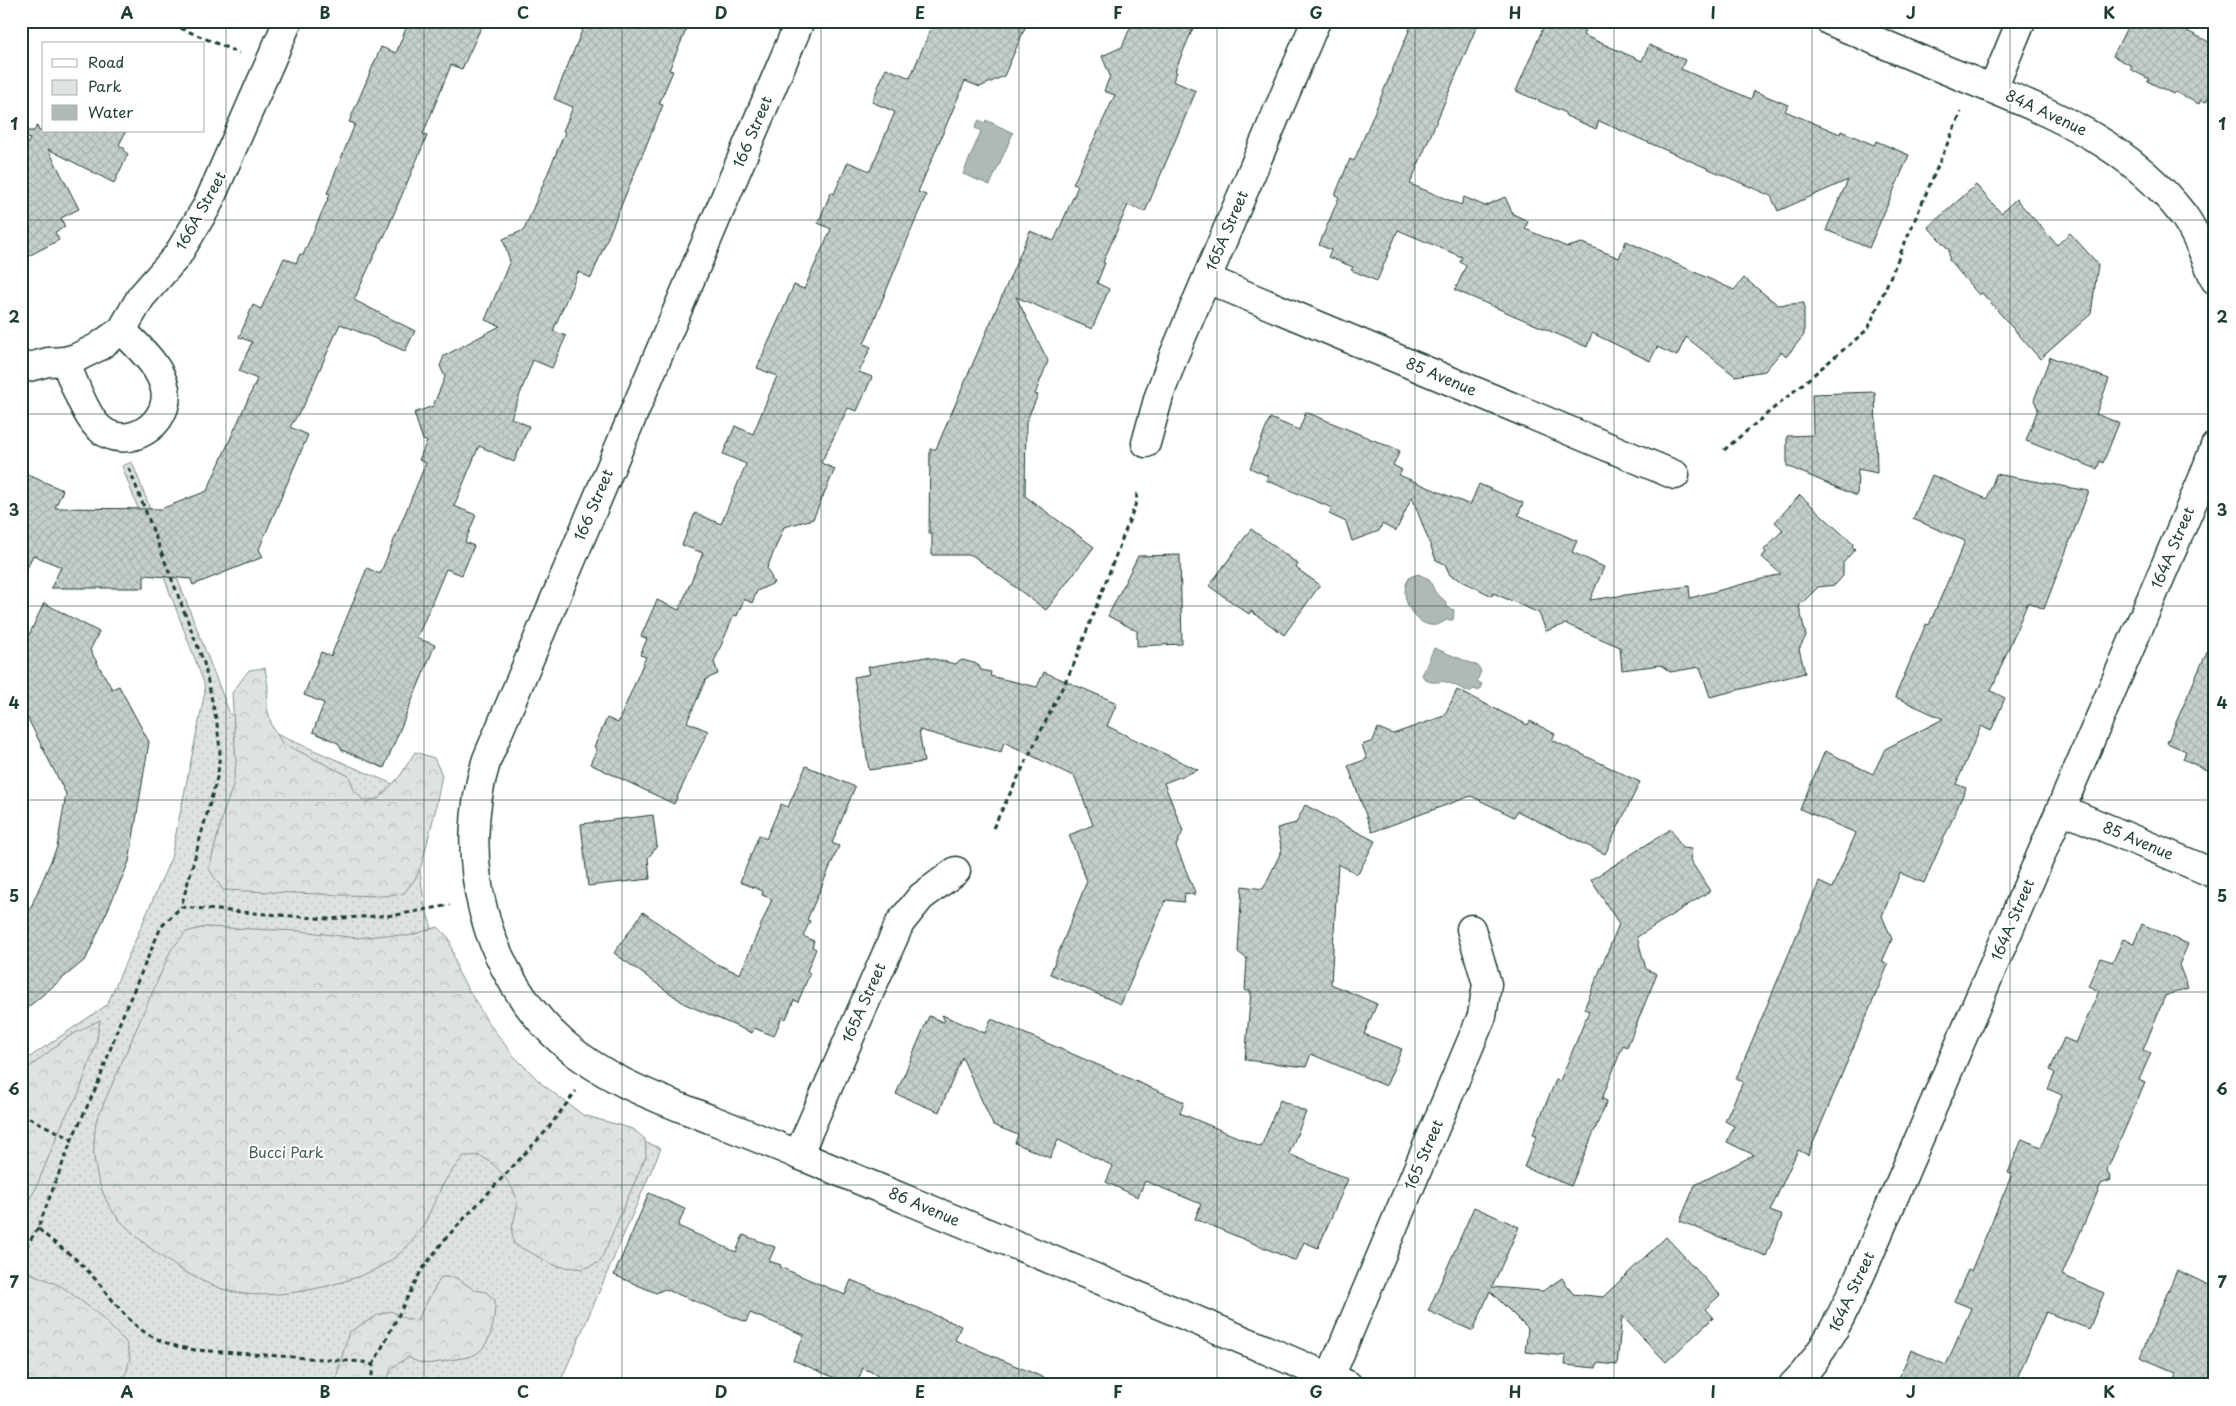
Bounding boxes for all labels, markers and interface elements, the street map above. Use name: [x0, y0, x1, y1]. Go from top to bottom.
text: A: [121, 0, 134, 24]
text: B: [320, 0, 331, 24]
text: C: [517, 0, 529, 24]
text: D: [715, 0, 727, 24]
text: E: [915, 0, 925, 24]
text: F: [1113, 0, 1123, 24]
text: G: [1309, 0, 1323, 24]
text: H: [1509, 0, 1521, 24]
text: I: [1710, 0, 1716, 24]
text: J: [1906, 0, 1916, 24]
text: K: [2103, 0, 2115, 24]
legend: [42, 42, 205, 132]
text: Road: [88, 50, 124, 73]
text: Park: [88, 74, 122, 97]
street label: 84A Avenue: [2002, 83, 2091, 141]
street label: 166 Street: [726, 92, 777, 171]
text: Water: [88, 100, 133, 123]
text: 1: [10, 111, 18, 135]
text: 1: [2218, 111, 2226, 135]
street label: 166A Street: [168, 166, 231, 254]
street label: 165A Street: [1198, 187, 1253, 274]
text: 2: [8, 304, 20, 328]
text: 2: [2216, 304, 2228, 328]
street label: 85 Avenue: [1403, 350, 1481, 401]
street label: 166 Street: [567, 465, 618, 544]
text: 3: [9, 497, 19, 521]
text: 3: [2217, 497, 2227, 521]
street label: 164A Street: [2144, 503, 2199, 592]
text: 4: [9, 690, 20, 714]
text: 4: [2217, 690, 2228, 714]
street label: 85 Avenue: [2100, 814, 2178, 865]
street label: 164A Street: [1984, 875, 2039, 964]
text: 5: [9, 883, 19, 907]
text: 5: [2217, 883, 2227, 907]
street label: 165A Street: [835, 959, 891, 1046]
text: 6: [8, 1076, 20, 1100]
text: 6: [2216, 1076, 2228, 1100]
street label: 165 Street: [1398, 1115, 1448, 1193]
park label: Bucci Park: [248, 1140, 324, 1163]
street label: 86 Avenue: [885, 1180, 964, 1231]
street label: 164A Street: [1822, 1247, 1879, 1335]
text: 7: [9, 1269, 19, 1293]
text: 7: [2217, 1269, 2227, 1293]
text: A: [121, 1379, 134, 1403]
text: B: [320, 1379, 331, 1403]
text: C: [517, 1379, 529, 1403]
text: D: [715, 1379, 727, 1403]
text: E: [915, 1379, 925, 1403]
text: F: [1113, 1379, 1123, 1403]
text: G: [1309, 1379, 1323, 1403]
text: H: [1509, 1379, 1521, 1403]
text: I: [1710, 1379, 1716, 1403]
text: J: [1906, 1379, 1916, 1403]
text: K: [2103, 1379, 2115, 1403]

